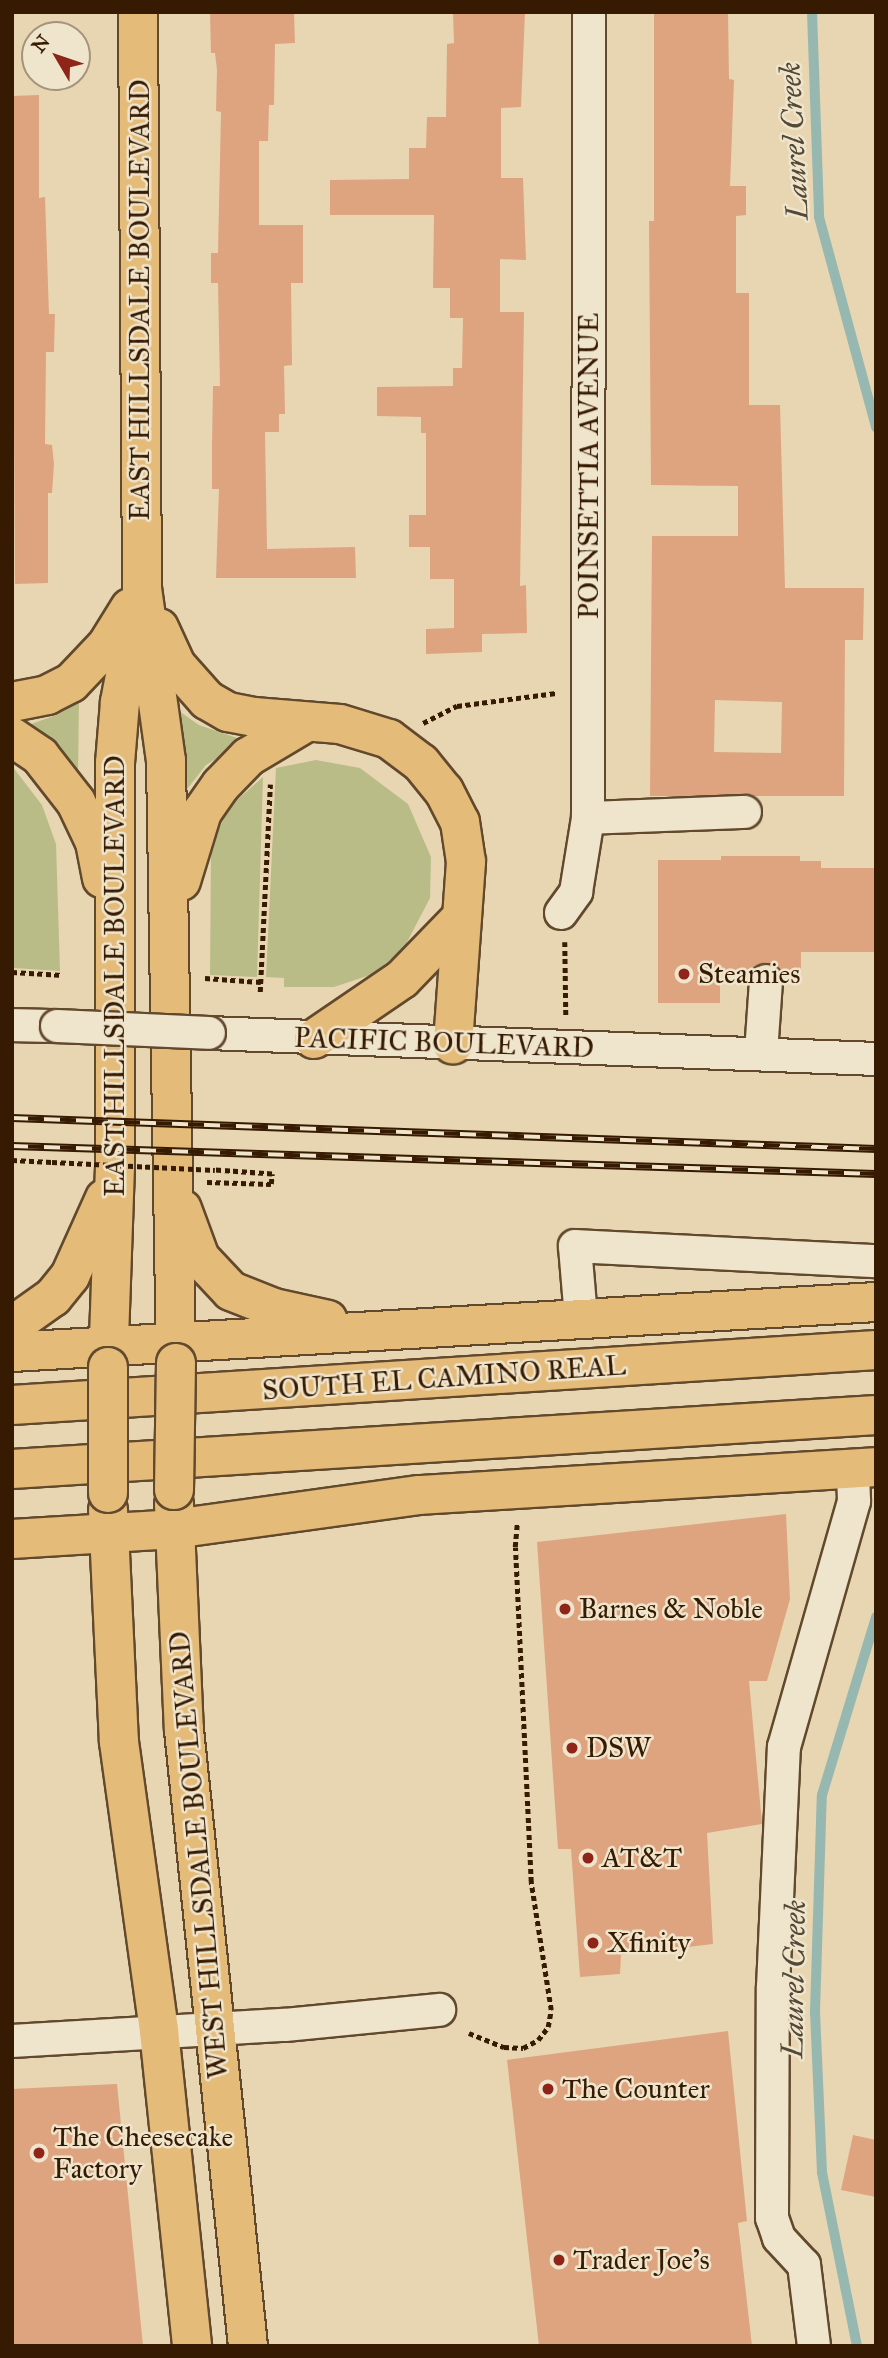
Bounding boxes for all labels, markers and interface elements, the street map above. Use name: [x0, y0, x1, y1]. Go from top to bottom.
north arrow: [21, 21, 91, 91]
text: N: [27, 30, 55, 57]
water label: Laurel Creek: [772, 61, 816, 221]
street label: EAST HILLSDALE BOULEVARD: [123, 79, 157, 521]
street label: POINSETTIA AVENUE: [572, 313, 606, 619]
street label: EAST HILLSDALE BOULEVARD: [98, 755, 132, 1197]
place label: Steamies: [698, 957, 800, 991]
marker: Steamies: [676, 966, 692, 982]
street label: PACIFIC BOULEVARD: [293, 1021, 595, 1065]
street label: SOUTH EL CAMINO REAL: [261, 1349, 627, 1407]
place label: Barnes & Noble: [579, 1592, 763, 1626]
marker: Barnes & Noble: [557, 1601, 573, 1617]
street label: WEST HILLSDALE BOULEVARD: [163, 1630, 235, 2080]
place label: DSW: [586, 1731, 651, 1765]
marker: DSW: [564, 1740, 580, 1756]
place label: AT&T: [602, 1841, 682, 1875]
marker: AT&T: [580, 1850, 596, 1866]
water label: Laurel Creek: [775, 1900, 813, 2058]
place label: Xfinity: [607, 1926, 691, 1960]
marker: Xfinity: [585, 1935, 601, 1951]
place label: The Counter: [562, 2072, 710, 2106]
marker: The Counter: [540, 2081, 556, 2097]
place label: The Cheesecake Factory: [53, 2120, 233, 2186]
marker: The Cheesecake Factory: [31, 2145, 47, 2161]
place label: Trader Joe's: [573, 2243, 710, 2277]
marker: Trader Joe's: [551, 2252, 567, 2268]

